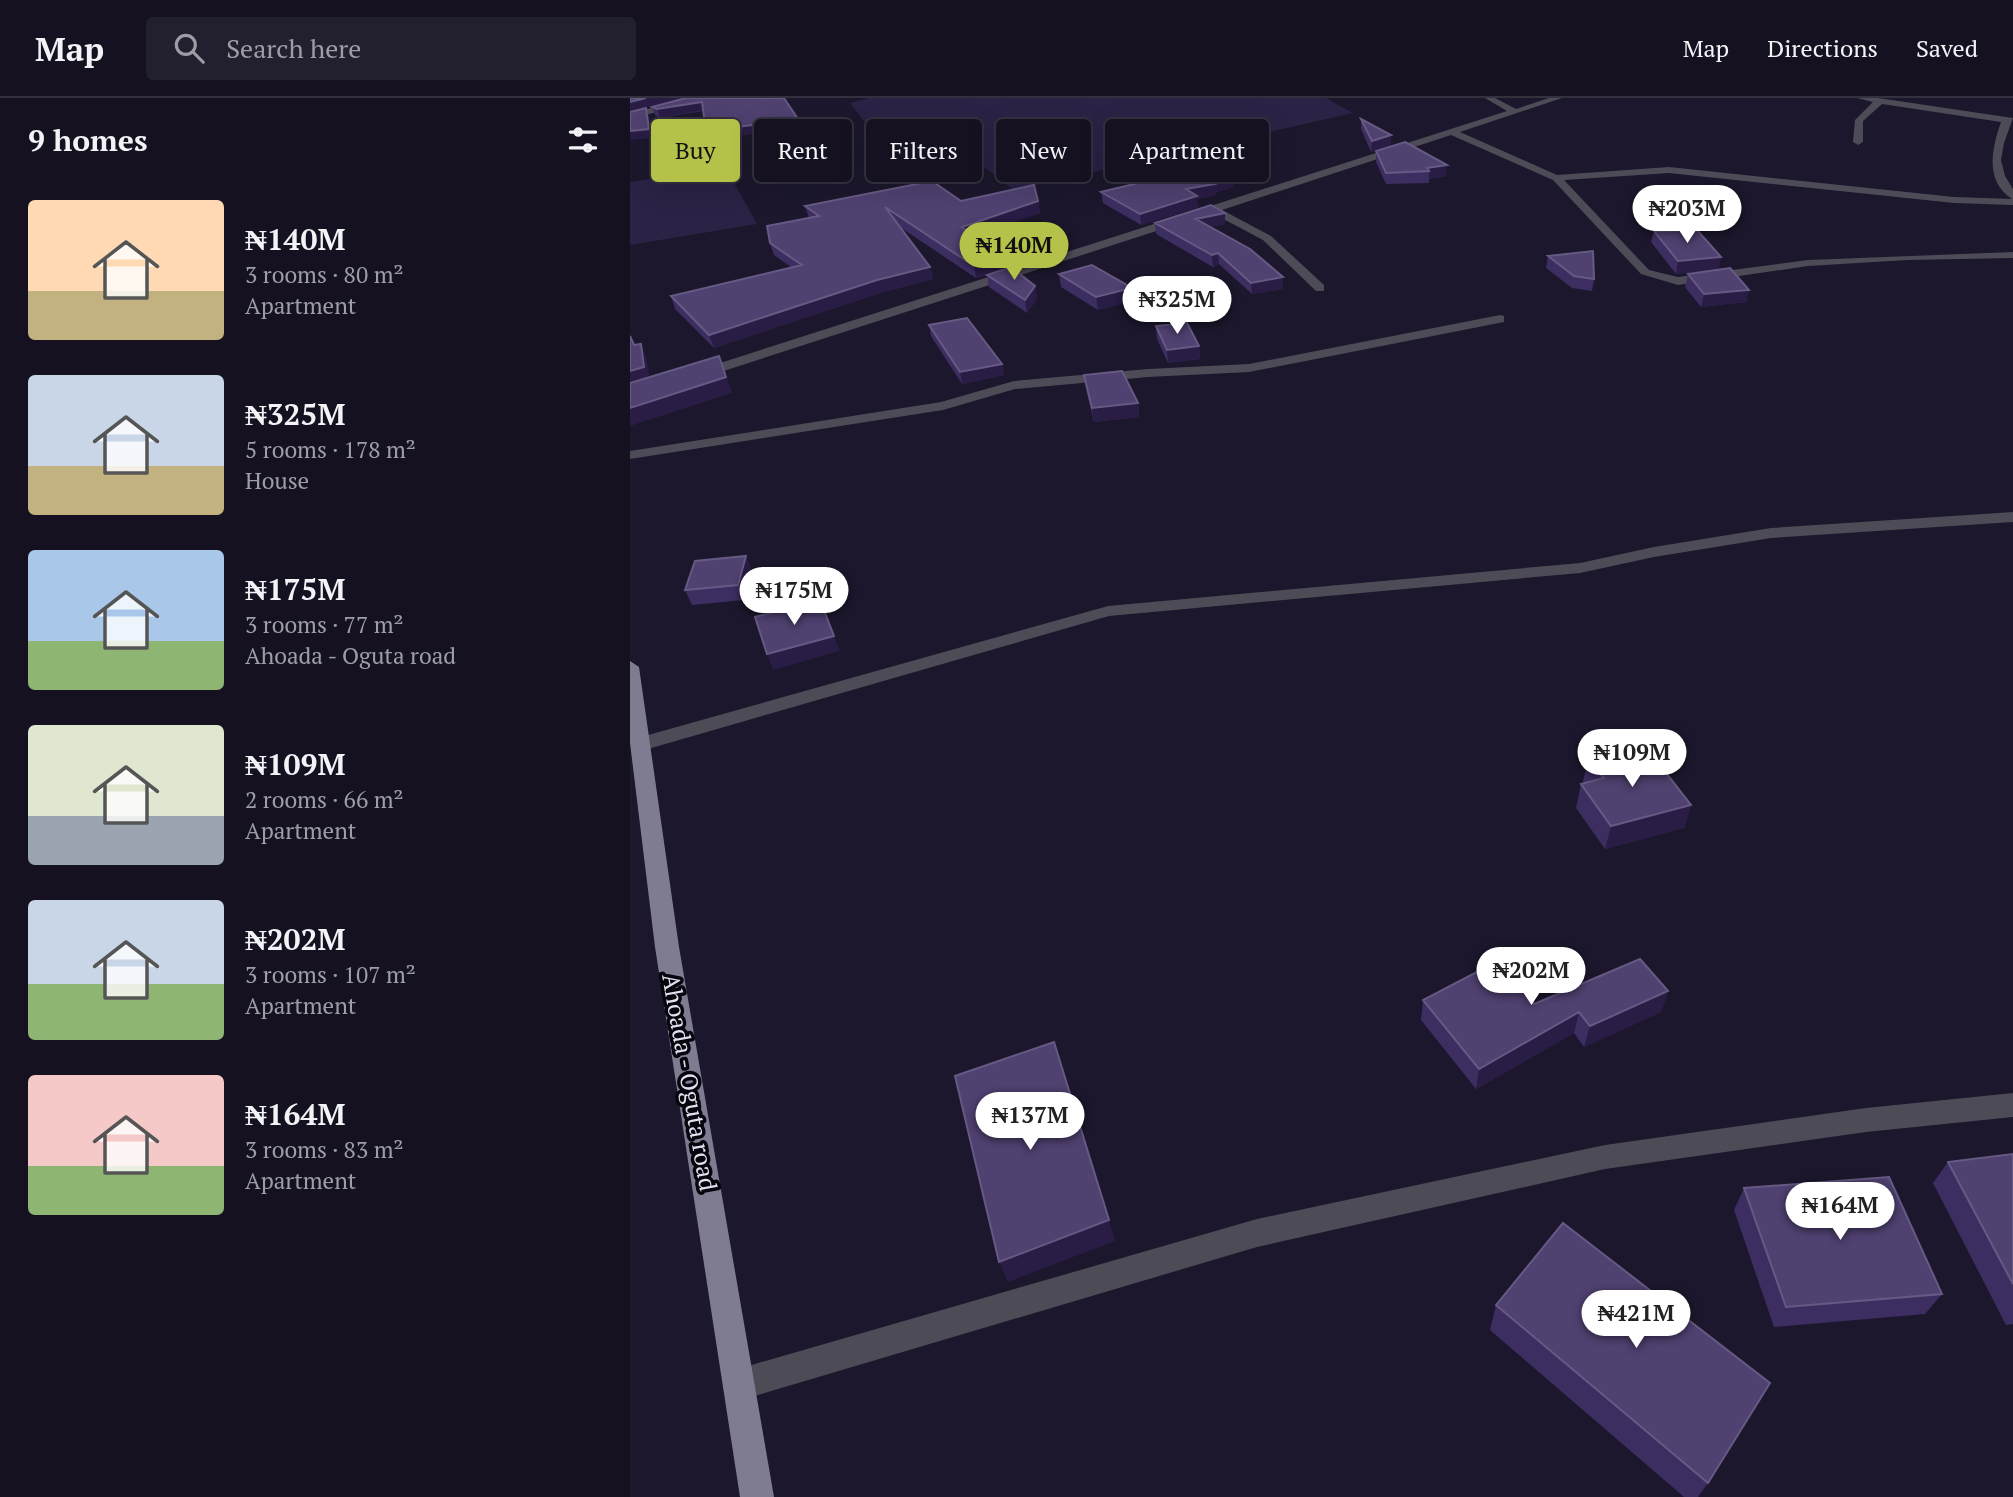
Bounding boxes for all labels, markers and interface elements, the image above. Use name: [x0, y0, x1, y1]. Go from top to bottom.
search box: [146, 17, 636, 80]
text: Map: [35, 27, 104, 70]
icon: search: [170, 29, 208, 67]
text: Search here: [226, 31, 361, 65]
text: Map: [1683, 32, 1729, 64]
text: Directions: [1767, 32, 1878, 64]
text: Saved: [1916, 32, 1978, 64]
chip: Buy: [651, 119, 740, 182]
chip: Rent: [754, 119, 852, 182]
chip: Filters: [866, 119, 982, 182]
chip: New: [996, 119, 1091, 182]
chip: Apartment: [1105, 119, 1269, 182]
text: 9 homes: [28, 120, 147, 160]
icon: filters: [564, 121, 602, 159]
pin: ₦203M: [1638, 186, 1736, 245]
text: ₦203M: [1649, 192, 1726, 223]
text: ₦140M: [245, 219, 345, 259]
pin: ₦140M: [965, 222, 1063, 282]
icon: home: [84, 228, 168, 312]
text: ₦140M: [976, 229, 1053, 260]
text: 3 rooms · 80 m²: [245, 259, 404, 290]
pin: ₦325M: [1128, 276, 1226, 336]
text: ₦325M: [1139, 283, 1216, 314]
text: Apartment: [245, 290, 356, 321]
text: ₦325M: [245, 394, 345, 434]
icon: home: [84, 403, 168, 487]
text: 5 rooms · 178 m²: [245, 434, 416, 465]
text: House: [245, 465, 309, 496]
pin: ₦175M: [745, 568, 843, 627]
text: ₦175M: [245, 569, 345, 609]
text: ₦175M: [756, 574, 833, 605]
icon: home: [84, 578, 168, 662]
text: 3 rooms · 77 m²: [245, 609, 404, 640]
text: Ahoada - Oguta road: [245, 640, 456, 671]
pin: ₦109M: [1583, 730, 1681, 789]
text: ₦109M: [1594, 736, 1671, 767]
text: ₦109M: [245, 744, 345, 784]
icon: home: [84, 753, 168, 837]
text: 2 rooms · 66 m²: [245, 784, 404, 815]
text: Apartment: [245, 815, 356, 846]
text: ₦202M: [245, 919, 345, 959]
icon: home: [84, 928, 168, 1012]
pin: ₦202M: [1482, 948, 1580, 1007]
text: ₦202M: [1493, 954, 1570, 985]
text: 3 rooms · 107 m²: [245, 959, 416, 990]
street label: Ahoada - Oguta road: [655, 971, 725, 1193]
text: Apartment: [245, 990, 356, 1021]
pin: ₦137M: [981, 1093, 1079, 1152]
text: ₦164M: [245, 1094, 345, 1134]
text: ₦137M: [992, 1099, 1069, 1130]
icon: home: [84, 1103, 168, 1187]
text: 3 rooms · 83 m²: [245, 1134, 404, 1165]
text: Apartment: [245, 1165, 356, 1196]
pin: ₦164M: [1791, 1182, 1889, 1242]
text: ₦164M: [1802, 1189, 1879, 1220]
pin: ₦421M: [1587, 1290, 1685, 1350]
text: ₦421M: [1598, 1297, 1675, 1328]

